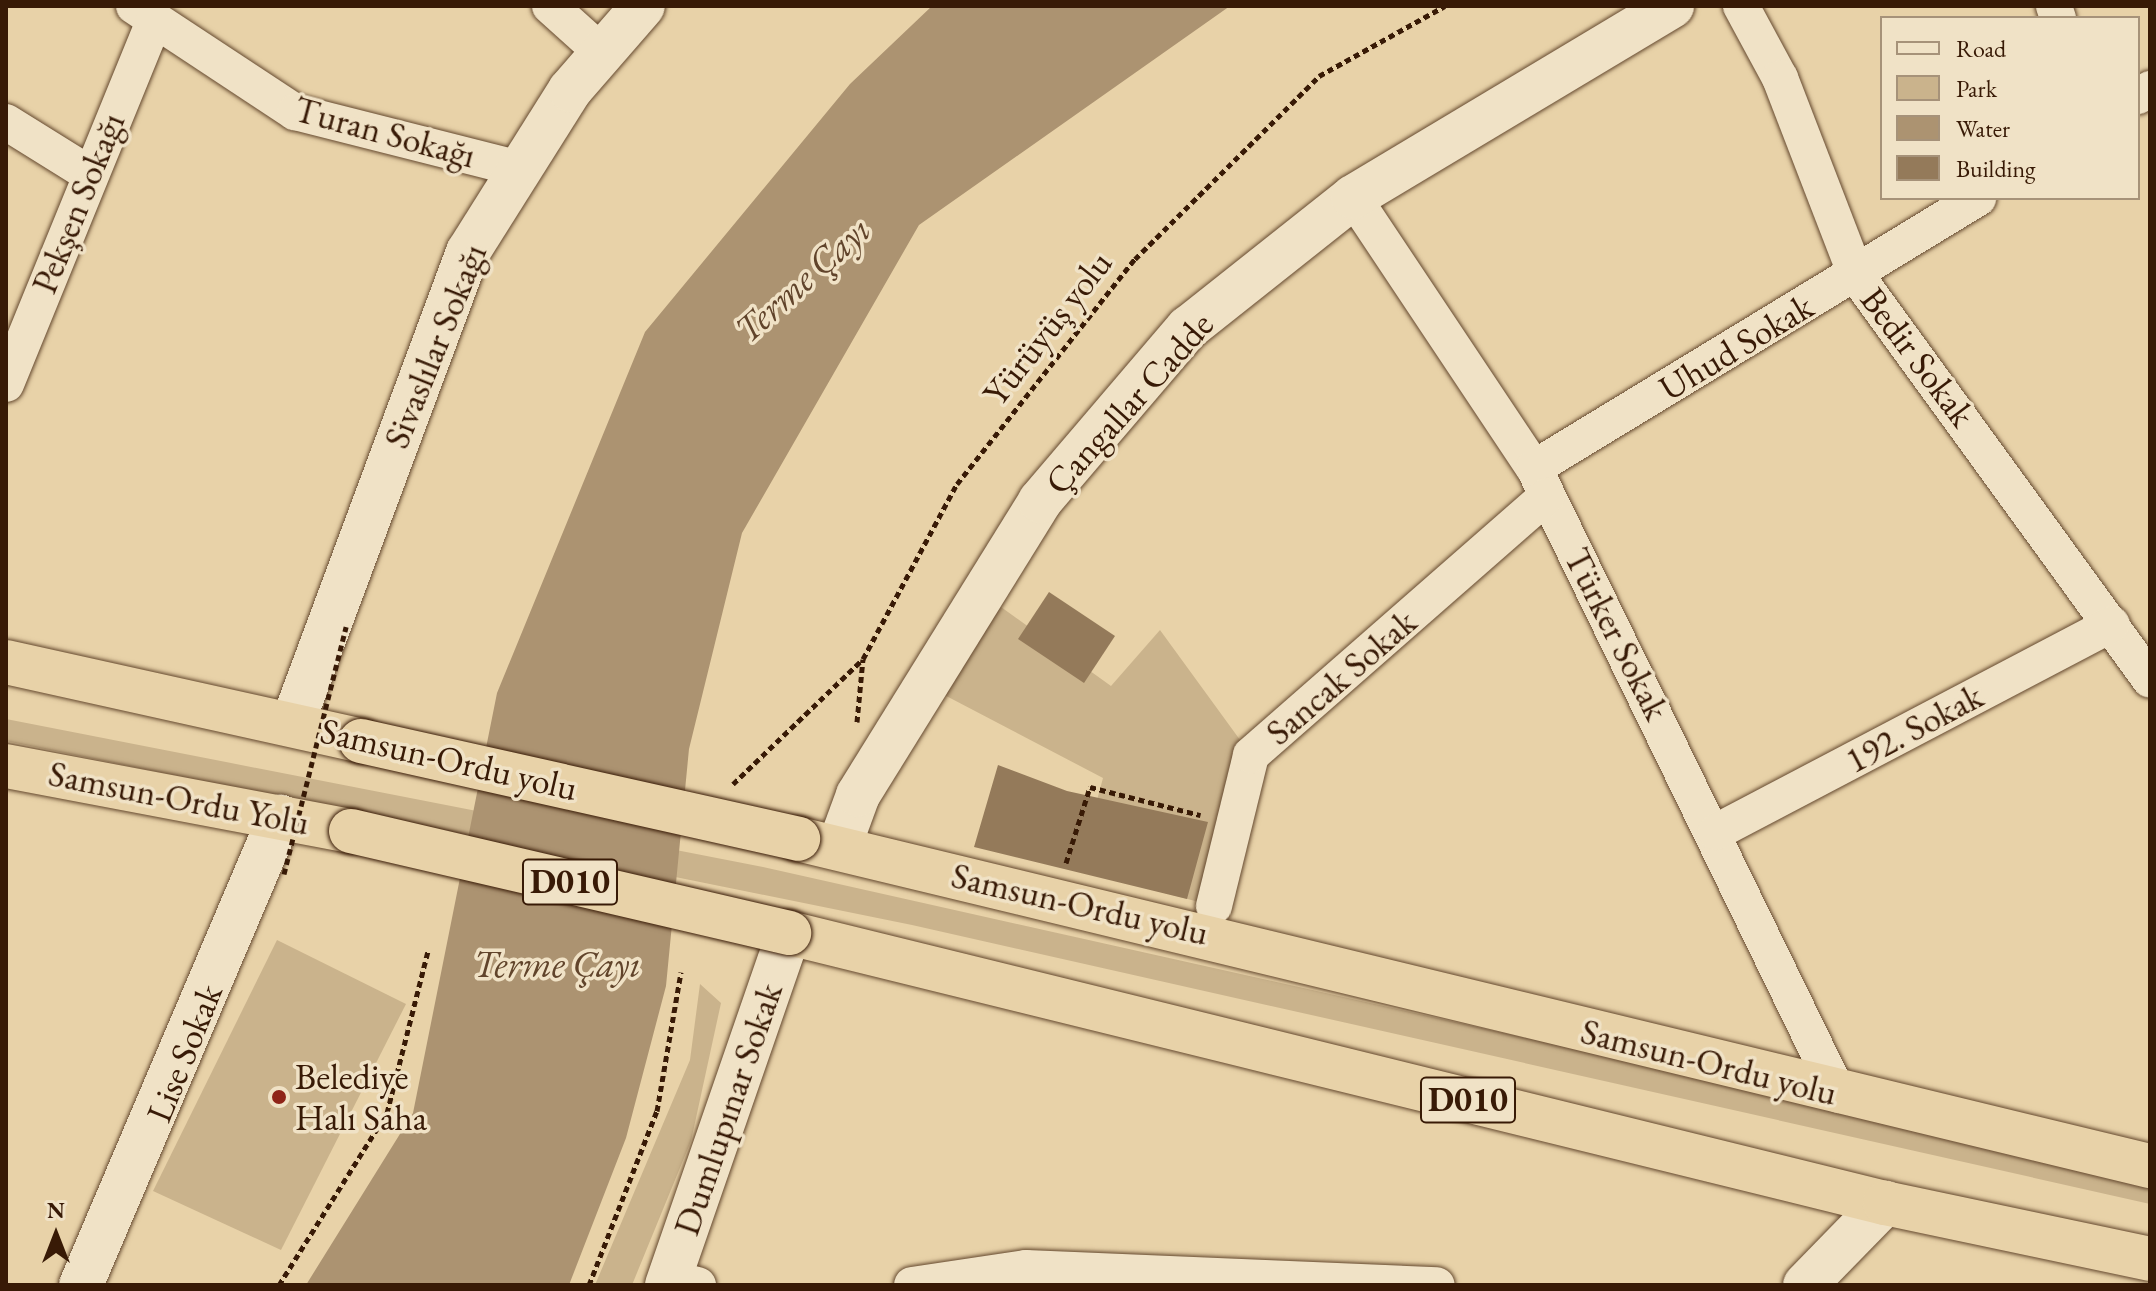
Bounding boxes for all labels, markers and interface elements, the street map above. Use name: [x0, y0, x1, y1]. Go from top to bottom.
legend: [1880, 16, 2140, 200]
text: Road: [1956, 33, 2006, 64]
text: Park: [1956, 73, 1997, 104]
street label: Turan Sokağı: [290, 87, 480, 177]
street label: Pekşen Sokağı: [22, 107, 134, 299]
text: Water: [1956, 113, 2010, 144]
text: Building: [1956, 153, 2036, 184]
water label: Terme Çayı: [725, 206, 879, 352]
street label: Sivaslılar Sokağı: [374, 238, 496, 454]
street label: Yürüyüş yolu: [973, 242, 1121, 414]
street label: Bedir Sokak: [1852, 279, 1984, 435]
street label: Uhud Sokak: [1651, 284, 1821, 410]
street label: Çangallar Cadde: [1036, 303, 1222, 503]
street label: Türker Sokak: [1555, 541, 1679, 727]
street label: Sancak Sokak: [1257, 600, 1425, 754]
street label: 192. Sokak: [1838, 674, 1990, 782]
street label: Samsun-Ordu yolu: [316, 708, 582, 810]
street label: Samsun-Ordu Yolu: [45, 752, 313, 844]
road number: D010: [520, 852, 620, 912]
street label: Samsun-Ordu yolu: [947, 853, 1213, 955]
water label: Terme Çayı: [473, 941, 641, 987]
street label: Dumlupınar Sokak: [665, 977, 791, 1241]
street label: Lise Sokak: [137, 978, 231, 1128]
street label: Samsun-Ordu yolu: [1577, 1009, 1841, 1115]
place label: Belediye Halı Saha: [295, 1054, 427, 1139]
road number: D010: [1418, 1070, 1518, 1130]
marker: Belediye Halı Saha: [270, 1088, 288, 1106]
north arrow: [16, 1195, 96, 1275]
text: N: [47, 1196, 65, 1225]

